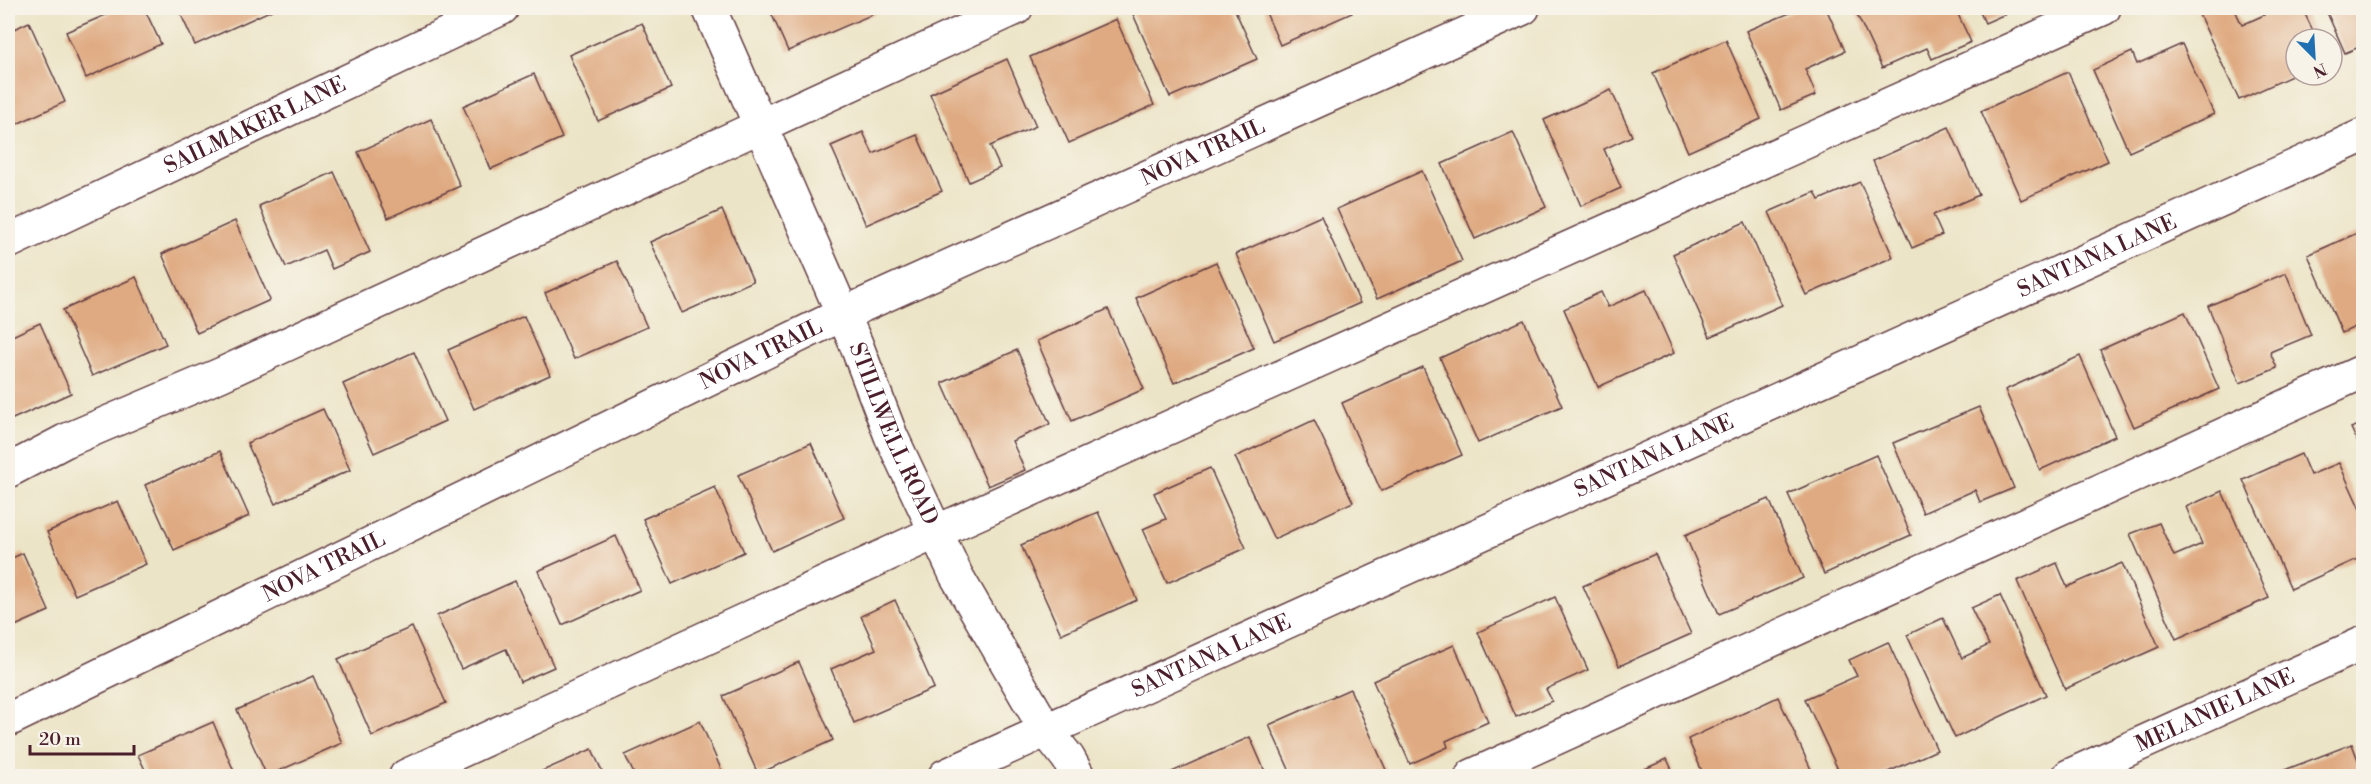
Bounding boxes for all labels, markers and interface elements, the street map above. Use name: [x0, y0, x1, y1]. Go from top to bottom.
north arrow: [2284, 27, 2344, 87]
text: N: [2310, 58, 2330, 82]
street label: SAILMAKER LANE: [160, 71, 350, 180]
street label: NOVA TRAIL: [1137, 112, 1269, 192]
street label: SANTANA LANE: [2013, 208, 2181, 303]
street label: NOVA TRAIL: [695, 313, 826, 395]
street label: STILLWELL ROAD: [843, 339, 944, 529]
street label: SANTANA LANE: [1570, 408, 1738, 503]
street label: NOVA TRAIL: [258, 525, 389, 608]
street label: SANTANA LANE: [1127, 608, 1295, 703]
street label: MELANIE LANE: [2131, 663, 2299, 758]
scale bar: [30, 718, 134, 756]
text: 20 m: [39, 728, 81, 751]

